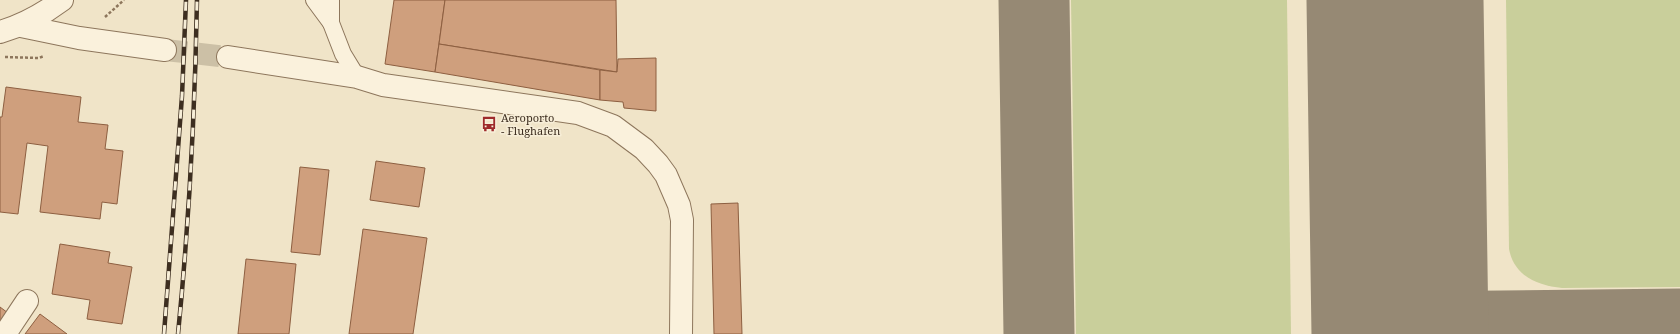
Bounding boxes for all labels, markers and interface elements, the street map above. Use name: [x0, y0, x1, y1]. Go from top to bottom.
place label: Aeroporto - Flughafen: [501, 110, 560, 138]
bus stop icon: Aeroporto - Flughafen: [480, 115, 498, 133]

